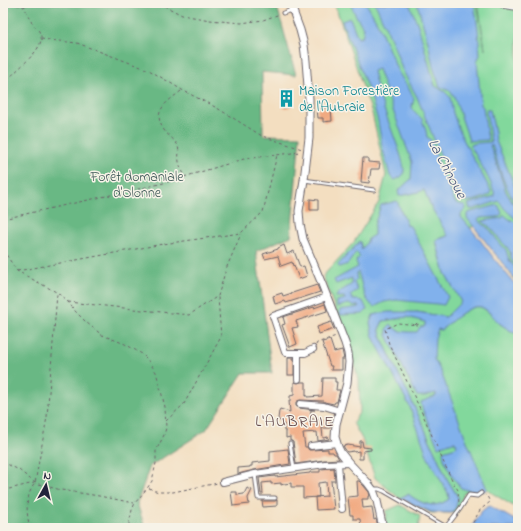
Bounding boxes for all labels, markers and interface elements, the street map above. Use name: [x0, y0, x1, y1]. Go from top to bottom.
place label: Maison Forestière de l'Aubraie: [299, 81, 400, 118]
building icon: Maison Forestière de l'Aubraie: [276, 89, 296, 109]
water label: La Ch'noue: [422, 135, 473, 204]
park label: Forêt domaniale d'Olonne: [89, 167, 184, 204]
district label: L'AUBRAIE: [255, 410, 335, 434]
north arrow: [26, 465, 66, 505]
text: N: [42, 468, 52, 485]

